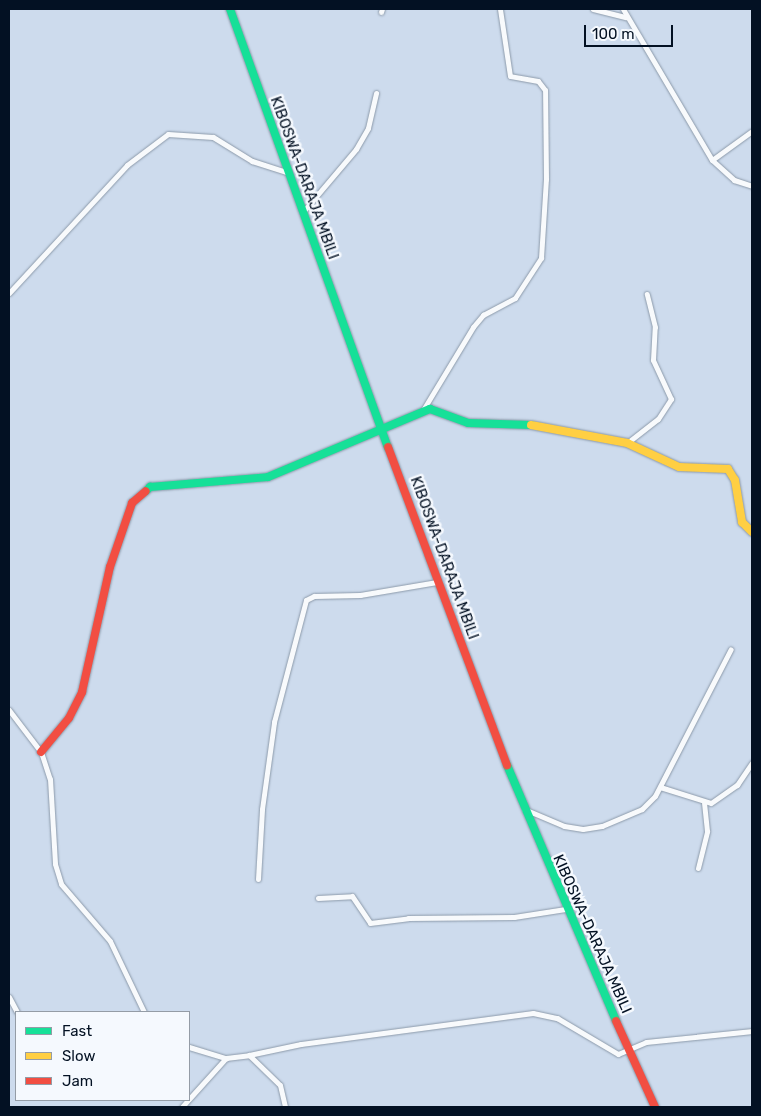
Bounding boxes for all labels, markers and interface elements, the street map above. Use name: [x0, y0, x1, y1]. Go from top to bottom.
scale bar: [586, 15, 675, 47]
text: 100 m: [592, 25, 634, 43]
street label: KIBOSWA-DARAJA MBILI: [266, 94, 342, 262]
street label: KIBOSWA-DARAJA MBILI: [406, 474, 482, 642]
street label: KIBOSWA-DARAJA MBILI: [549, 852, 635, 1016]
legend: [15, 1011, 190, 1101]
text: Fast: [62, 1022, 92, 1040]
text: Slow: [62, 1047, 95, 1065]
text: Jam: [62, 1072, 93, 1090]

